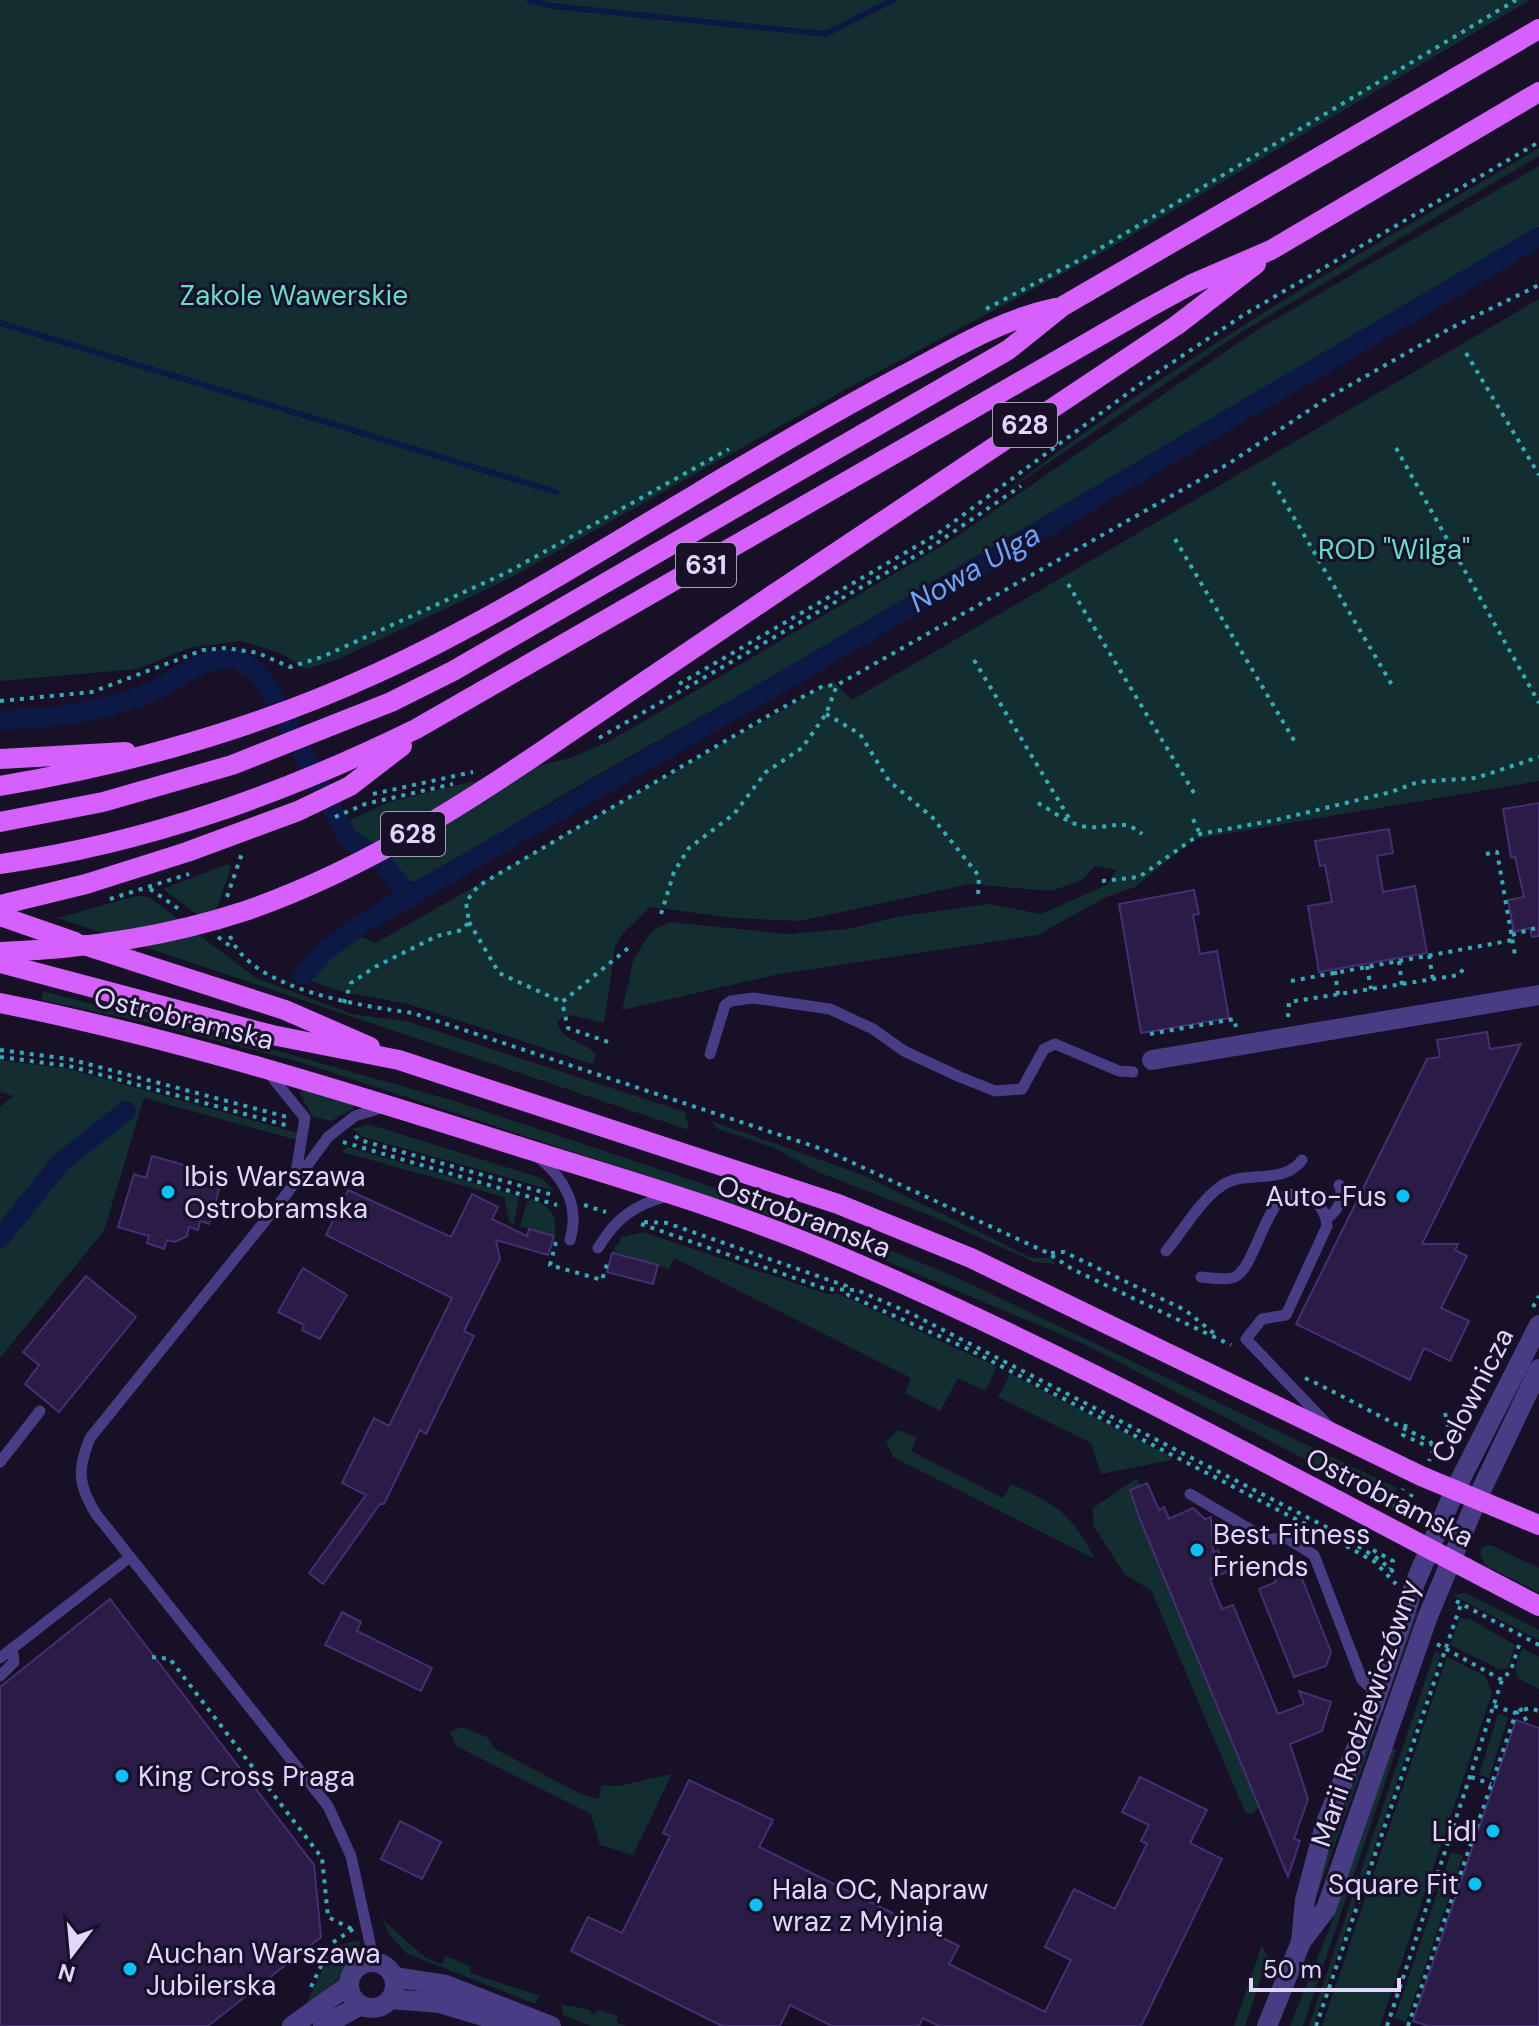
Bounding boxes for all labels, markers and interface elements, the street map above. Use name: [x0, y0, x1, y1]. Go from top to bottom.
park label: Zakole Wawerskie: [180, 277, 408, 314]
road number: 628: [993, 403, 1057, 447]
water label: Nowa Ulga: [902, 514, 1047, 621]
park label: ROD "Wilga": [1318, 531, 1470, 568]
road number: 631: [676, 543, 736, 587]
road number: 628: [381, 812, 445, 856]
street label: Ostrobramska: [90, 978, 278, 1059]
place label: Ibis Warszawa Ostrobramska: [184, 1158, 368, 1227]
street label: Ostrobramska: [711, 1166, 896, 1267]
place label: Auto-Fus: [1265, 1178, 1387, 1215]
marker: Ibis Warszawa Ostrobramska: [159, 1183, 177, 1201]
marker: Auto-Fus: [1394, 1187, 1412, 1205]
street label: Celownicza: [1423, 1322, 1522, 1469]
street label: Ostrobramska: [1299, 1439, 1480, 1556]
place label: Best Fitness Friends: [1213, 1516, 1370, 1585]
marker: Best Fitness Friends: [1188, 1541, 1206, 1559]
street label: Marii Rodziewiczówny: [1302, 1575, 1429, 1852]
place label: King Cross Praga: [138, 1758, 355, 1795]
marker: King Cross Praga: [113, 1767, 131, 1785]
place label: Lidl: [1432, 1813, 1477, 1850]
marker: Lidl: [1484, 1822, 1502, 1840]
place label: Square Fit: [1328, 1866, 1459, 1903]
place label: Hala OC, Napraw wraz z Myjnią: [772, 1871, 988, 1940]
marker: Square Fit: [1466, 1875, 1484, 1893]
marker: Hala OC, Napraw wraz z Myjnią: [747, 1896, 765, 1914]
north arrow: [32, 1914, 112, 1994]
place label: Auchan Warszawa Jubilerska: [146, 1935, 380, 2004]
scale bar: [1251, 1942, 1399, 1992]
text: 50 m: [1263, 1954, 1322, 1985]
text: N: [55, 1957, 78, 1989]
marker: Auchan Warszawa Jubilerska: [121, 1960, 139, 1978]

